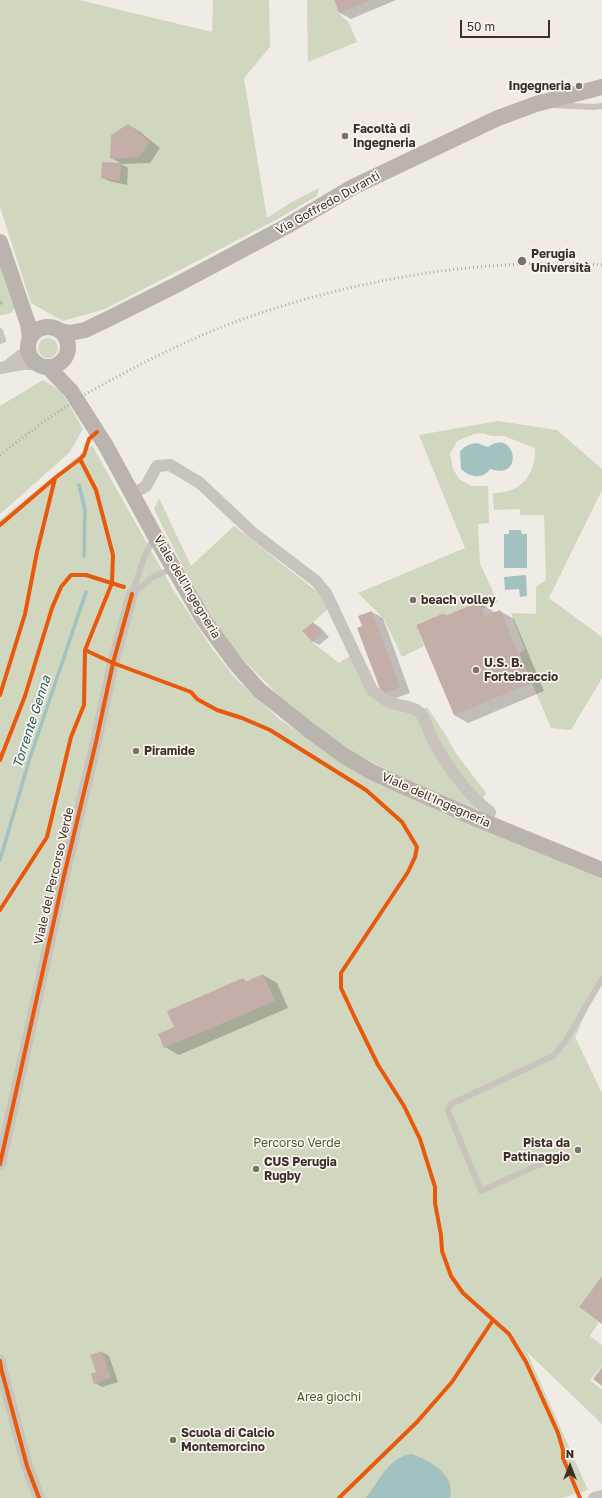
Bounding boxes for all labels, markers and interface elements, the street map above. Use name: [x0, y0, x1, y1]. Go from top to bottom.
scale bar: [462, 12, 552, 38]
text: 50 m: [467, 19, 495, 34]
place label: Ingegneria: [509, 79, 571, 93]
marker: Ingegneria: [574, 81, 584, 91]
place label: Facoltà di Ingegneria: [353, 122, 415, 150]
marker: Facoltà di Ingegneria: [340, 131, 350, 141]
street label: Via Goffredo Duranti: [273, 168, 383, 238]
place label: Perugia Università: [531, 247, 591, 275]
marker: Perugia Università: [516, 255, 528, 267]
street label: Viale dell'Ingegneria: [150, 533, 224, 641]
place label: beach volley: [421, 593, 496, 607]
marker: beach volley: [408, 595, 418, 605]
place label: U.S. B. Fortebraccio: [484, 656, 558, 684]
marker: U.S. B. Fortebraccio: [471, 665, 481, 675]
water label: Torrente Genna: [10, 674, 54, 770]
place label: Piramide: [144, 744, 195, 758]
marker: Piramide: [131, 746, 141, 756]
street label: Viale dell'Ingegneria: [379, 769, 493, 831]
street label: Viale del Percorso Verde: [31, 806, 77, 946]
park label: Percorso Verde: [253, 1136, 341, 1150]
place label: Pista da Pattinaggio: [503, 1136, 570, 1164]
marker: Pista da Pattinaggio: [573, 1145, 583, 1155]
place label: CUS Perugia Rugby: [264, 1155, 337, 1183]
marker: CUS Perugia Rugby: [251, 1164, 261, 1174]
park label: Area giochi: [297, 1390, 361, 1404]
place label: Scuola di Calcio Montemorcino: [181, 1426, 275, 1454]
marker: Scuola di Calcio Montemorcino: [168, 1435, 178, 1445]
north arrow: [550, 1446, 590, 1486]
text: N: [566, 1447, 574, 1460]

